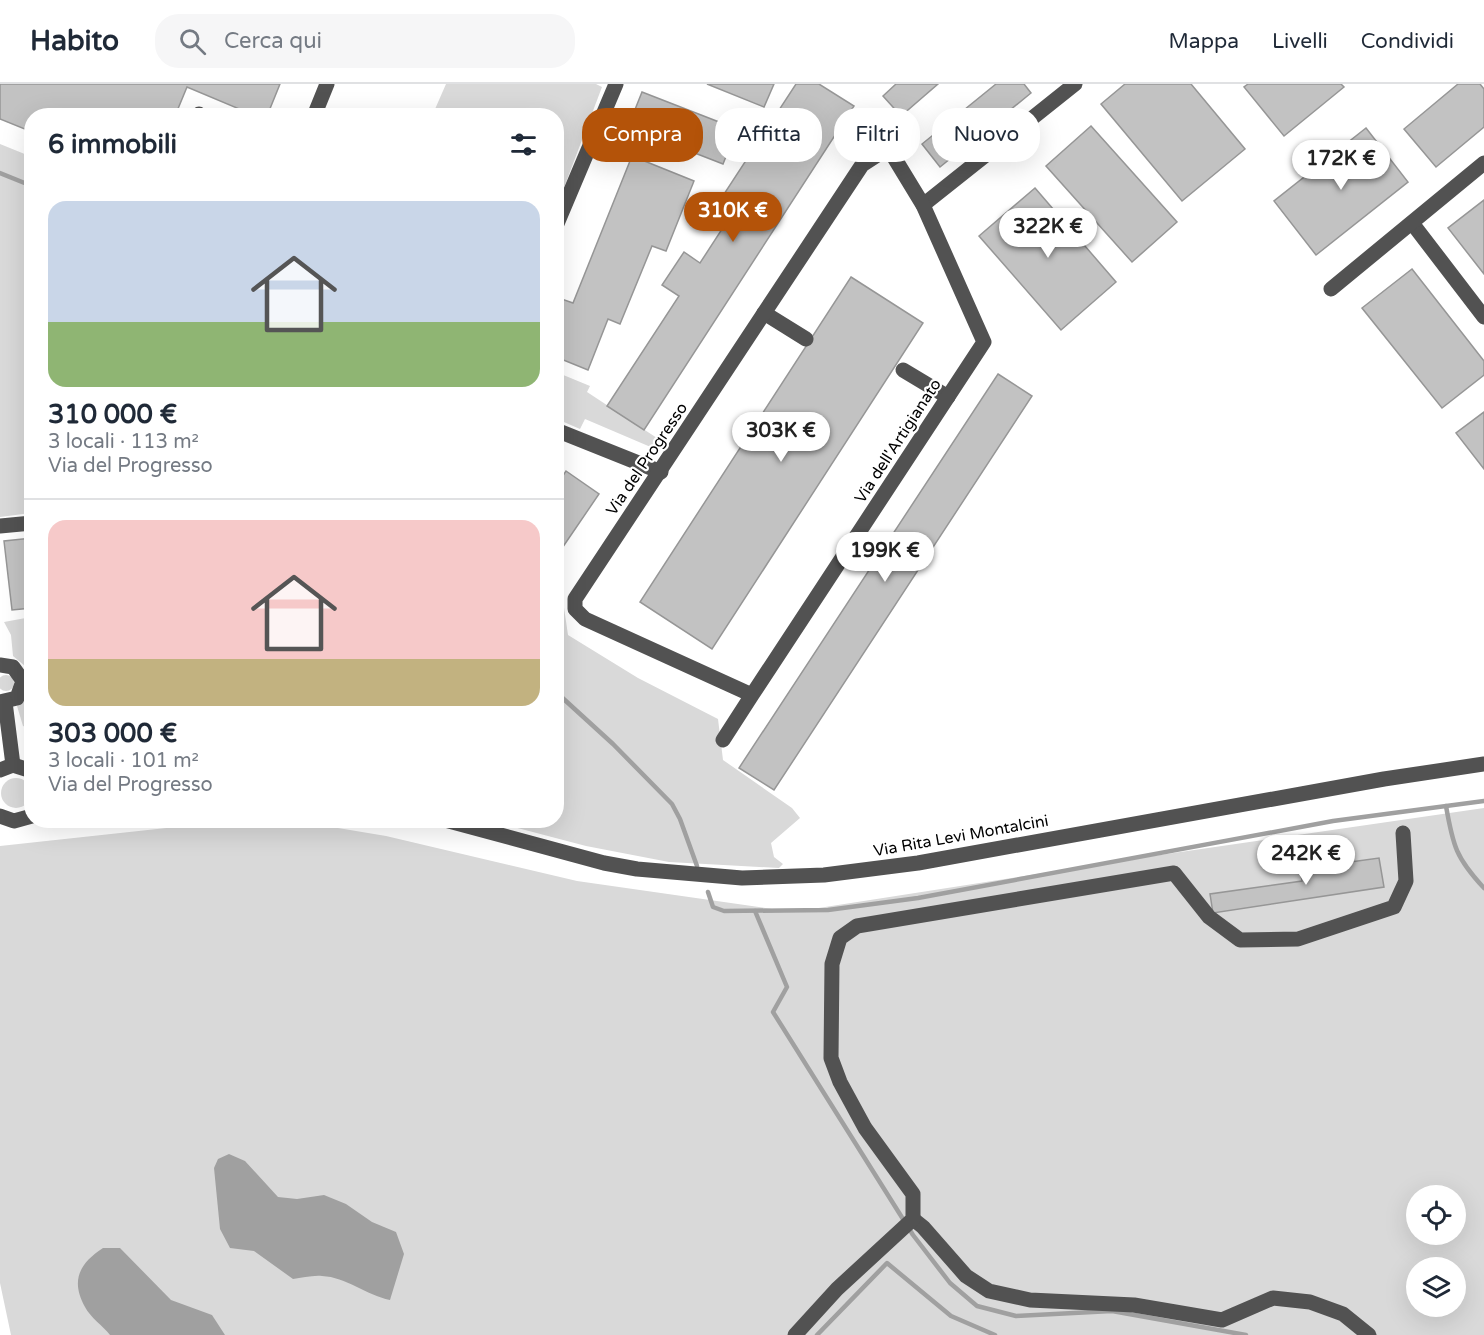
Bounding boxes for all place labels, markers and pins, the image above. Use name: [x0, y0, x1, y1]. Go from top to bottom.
pin: 172K €: [1292, 140, 1390, 191]
pin: 310K €: [684, 192, 782, 243]
pin: 322K €: [999, 208, 1097, 259]
pin: 303K €: [732, 412, 830, 463]
pin: 199K €: [836, 532, 934, 583]
pin: 242K €: [1257, 835, 1355, 886]

